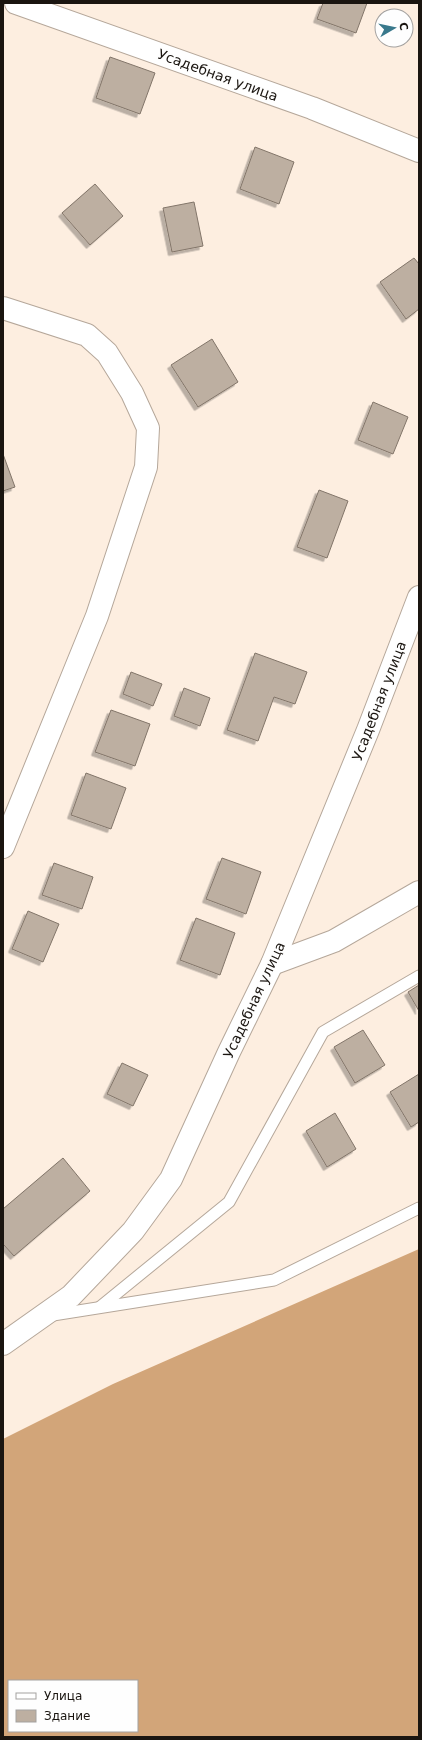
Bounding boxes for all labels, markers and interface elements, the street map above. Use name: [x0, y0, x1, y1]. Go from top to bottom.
north arrow: [374, 8, 414, 48]
text: С: [396, 22, 410, 32]
street label: Усадебная улица: [156, 46, 280, 104]
street label: Усадебная улица: [349, 639, 409, 763]
street label: Усадебная улица: [220, 939, 288, 1061]
legend: [8, 1680, 138, 1732]
text: Улица: [44, 1689, 82, 1703]
text: Здание: [44, 1709, 90, 1723]

